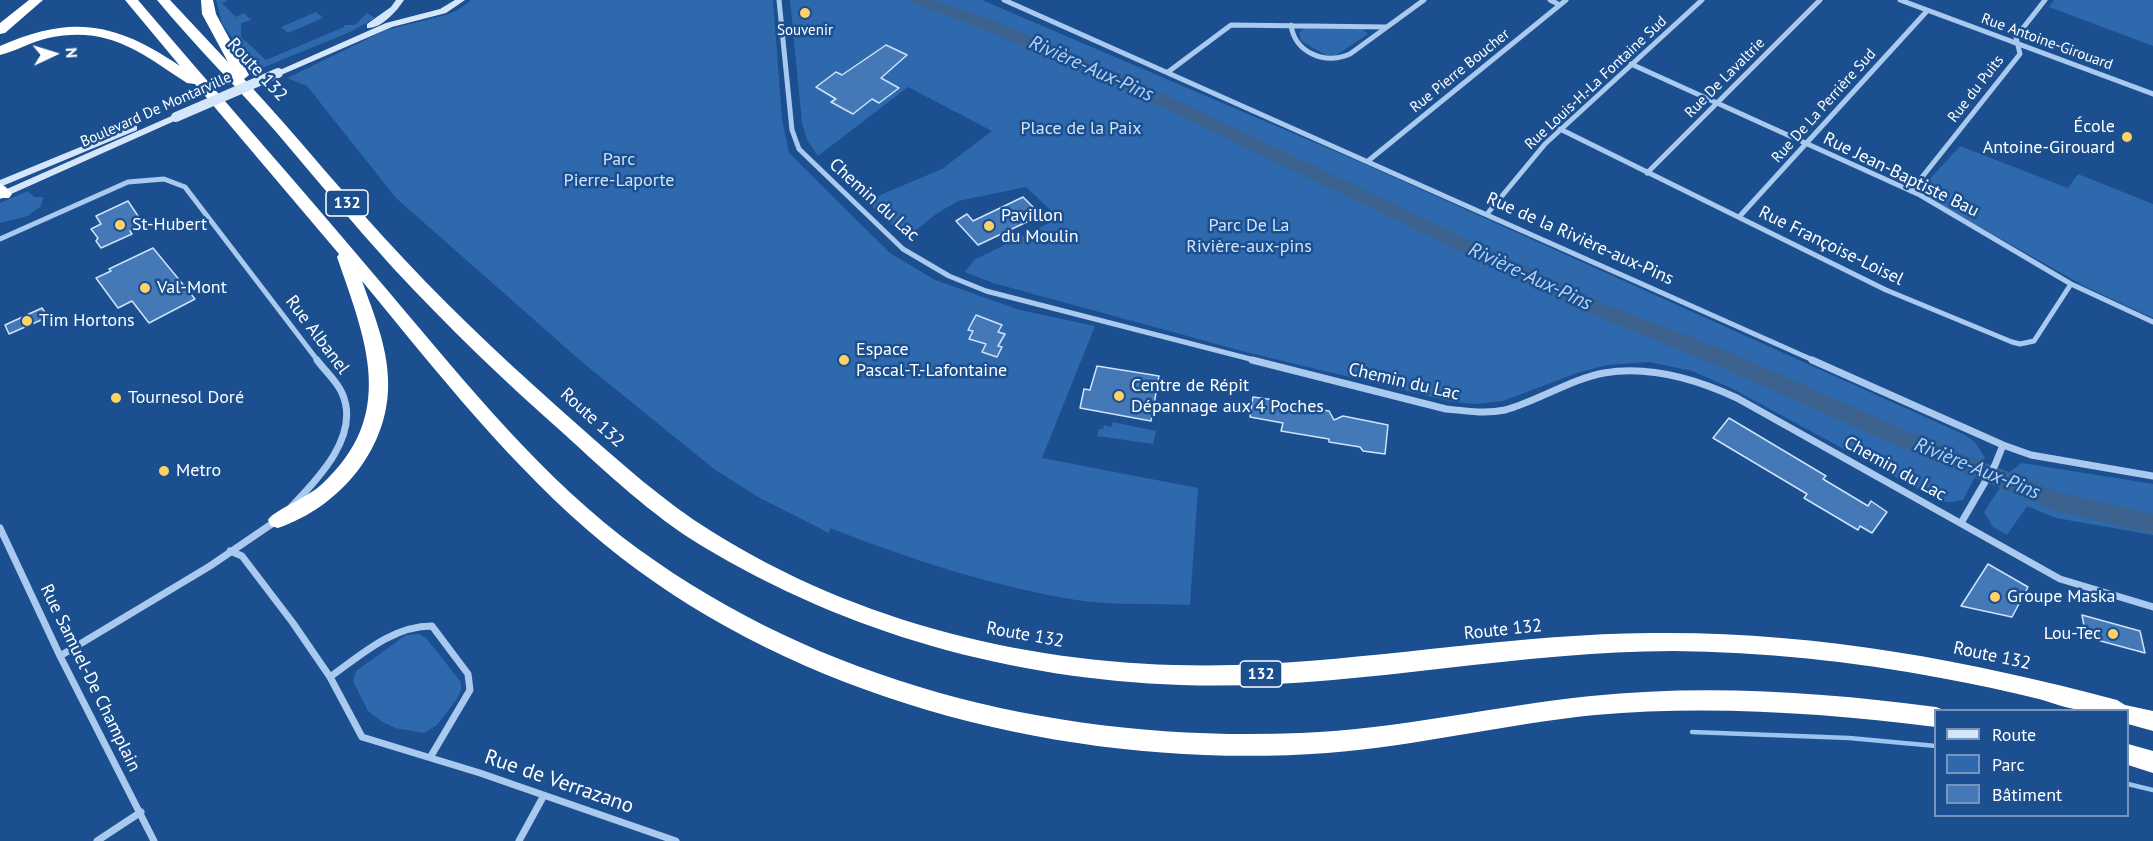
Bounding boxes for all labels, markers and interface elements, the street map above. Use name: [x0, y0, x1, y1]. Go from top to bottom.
marker: Souvenir: [798, 6, 812, 20]
street label: Rue Antoine-Girouard: [1979, 10, 2115, 74]
street label: Rue Louis-H.-La Fontaine Sud: [1521, 13, 1671, 153]
place label: Souvenir: [777, 22, 833, 40]
north arrow: [24, 24, 84, 84]
street label: Rue Pierre Boucher: [1407, 25, 1513, 117]
water label: Rivière-Aux-Pins: [1025, 31, 1157, 107]
street label: Route 132: [222, 34, 292, 106]
street label: Rue De Lavaltrie: [1681, 34, 1769, 122]
street label: Rue De La Perrière Sud: [1768, 45, 1880, 167]
text: N: [62, 47, 82, 59]
street label: Rue du Puits: [1944, 52, 2008, 126]
street label: Boulevard De Montarville: [78, 69, 234, 151]
place label: École Antoine-Girouard: [1983, 116, 2115, 158]
park label: Place de la Paix: [1021, 118, 1141, 140]
street label: Rue Jean-Baptiste Bau: [1820, 128, 1982, 222]
marker: École Antoine-Girouard: [2120, 130, 2134, 144]
park label: Parc Pierre-Laporte: [564, 149, 674, 192]
street label: Chemin du Lac: [825, 154, 923, 246]
street label: Rue de la Rivière-aux-Pins: [1483, 188, 1677, 290]
road number: 132: [326, 190, 368, 216]
street label: Rue Françoise-Loisel: [1755, 202, 1907, 290]
place label: Pavillon du Moulin: [1001, 205, 1079, 248]
place label: St-Hubert: [132, 214, 207, 236]
park label: Parc De La Rivière-aux-pins: [1186, 215, 1312, 258]
marker: St-Hubert: [113, 218, 127, 232]
marker: Pavillon du Moulin: [982, 219, 996, 233]
water label: Rivière-Aux-Pins: [1464, 238, 1596, 316]
place label: Val-Mont: [157, 277, 227, 299]
marker: Val-Mont: [138, 281, 152, 295]
street label: Rue Albanel: [280, 291, 354, 379]
place label: Tim Hortons: [39, 310, 135, 332]
marker: Tim Hortons: [20, 314, 34, 328]
place label: Espace Pascal-T.-Lafontaine: [856, 339, 1007, 382]
marker: Espace Pascal-T.-Lafontaine: [837, 353, 851, 367]
street label: Chemin du Lac: [1346, 359, 1462, 405]
place label: Centre de Répit Dépannage aux 4 Poches: [1131, 375, 1324, 418]
street label: Route 132: [556, 384, 628, 452]
place label: Tournesol Doré: [128, 387, 244, 409]
marker: Centre de Répit Dépannage aux 4 Poches: [1112, 389, 1126, 403]
marker: Tournesol Doré: [109, 391, 123, 405]
street label: Chemin du Lac: [1840, 432, 1950, 506]
water label: Rivière-Aux-Pins: [1911, 433, 2043, 505]
place label: Metro: [176, 460, 221, 482]
marker: Metro: [157, 464, 171, 478]
street label: Rue Samuel-De Champlain: [35, 581, 145, 775]
place label: Groupe Maska: [2007, 586, 2115, 608]
marker: Groupe Maska: [1988, 590, 2002, 604]
street label: Route 132: [1463, 615, 1543, 645]
street label: Route 132: [984, 618, 1066, 652]
place label: Lou-Tec: [2044, 623, 2101, 645]
marker: Lou-Tec: [2106, 627, 2120, 641]
street label: Route 132: [1951, 637, 2033, 675]
road number: 132: [1240, 661, 1282, 687]
legend: [1934, 709, 2129, 817]
text: Route: [1992, 723, 2036, 746]
street label: Rue de Verrazano: [481, 745, 637, 819]
text: Parc: [1992, 753, 2025, 776]
text: Bâtiment: [1992, 783, 2062, 806]

